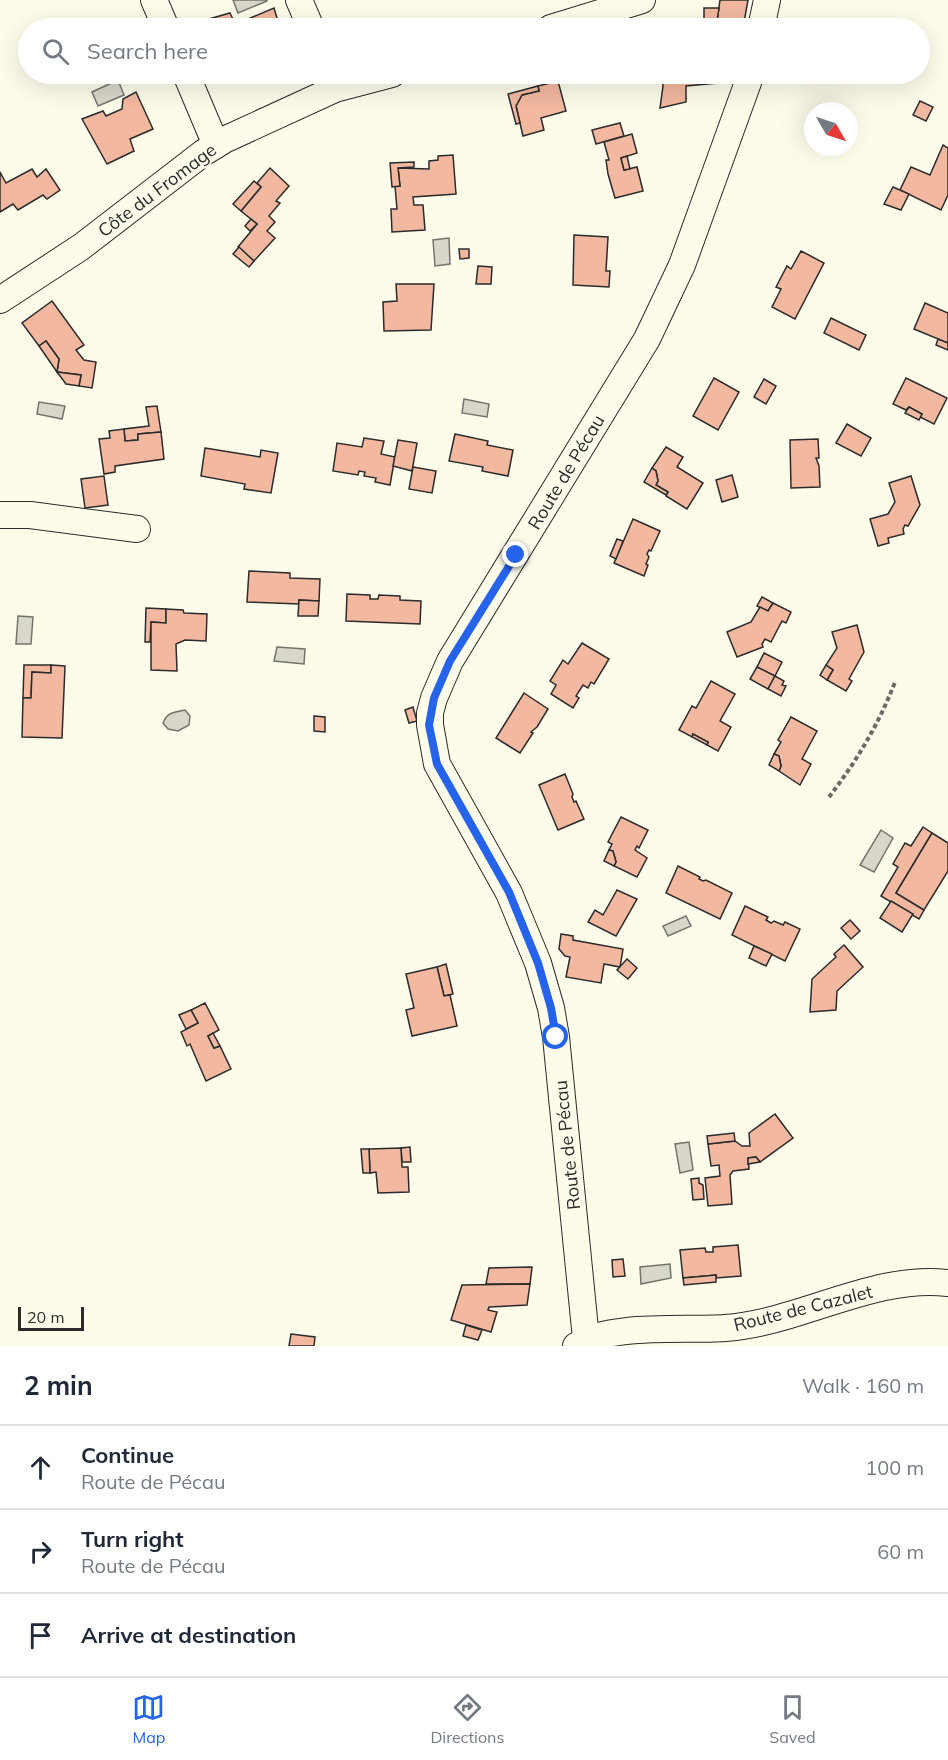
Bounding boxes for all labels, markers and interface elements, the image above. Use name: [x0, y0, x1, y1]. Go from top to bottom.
search box: [18, 18, 930, 84]
icon: search: [39, 35, 72, 68]
text: Search here: [87, 37, 208, 65]
north arrow: [804, 102, 858, 156]
street label: Côte du Fromage: [93, 138, 221, 242]
street label: Route de Pécau: [523, 410, 609, 534]
route end: [502, 541, 528, 567]
route start: [542, 1023, 568, 1049]
street label: Route de Pécau: [549, 1079, 585, 1211]
street label: Route de Cazalet: [731, 1280, 875, 1336]
scale bar: [18, 1304, 84, 1332]
text: 20 m: [27, 1307, 64, 1327]
text: 2 min: [24, 1369, 93, 1402]
text: Walk · 160 m: [802, 1373, 924, 1398]
text: Continue: [81, 1441, 174, 1469]
icon: ahead: [24, 1451, 57, 1484]
text: 100 m: [865, 1455, 924, 1480]
text: Route de Pécau: [81, 1469, 225, 1494]
text: Turn right: [81, 1525, 184, 1553]
icon: right: [24, 1535, 57, 1568]
text: 60 m: [877, 1539, 924, 1564]
text: Route de Pécau: [81, 1553, 225, 1578]
icon: arrive: [24, 1619, 57, 1652]
text: Arrive at destination: [81, 1621, 296, 1649]
tab: Map: [132, 1691, 165, 1747]
tab: Directions: [430, 1691, 504, 1747]
tab: Saved: [769, 1691, 816, 1747]

